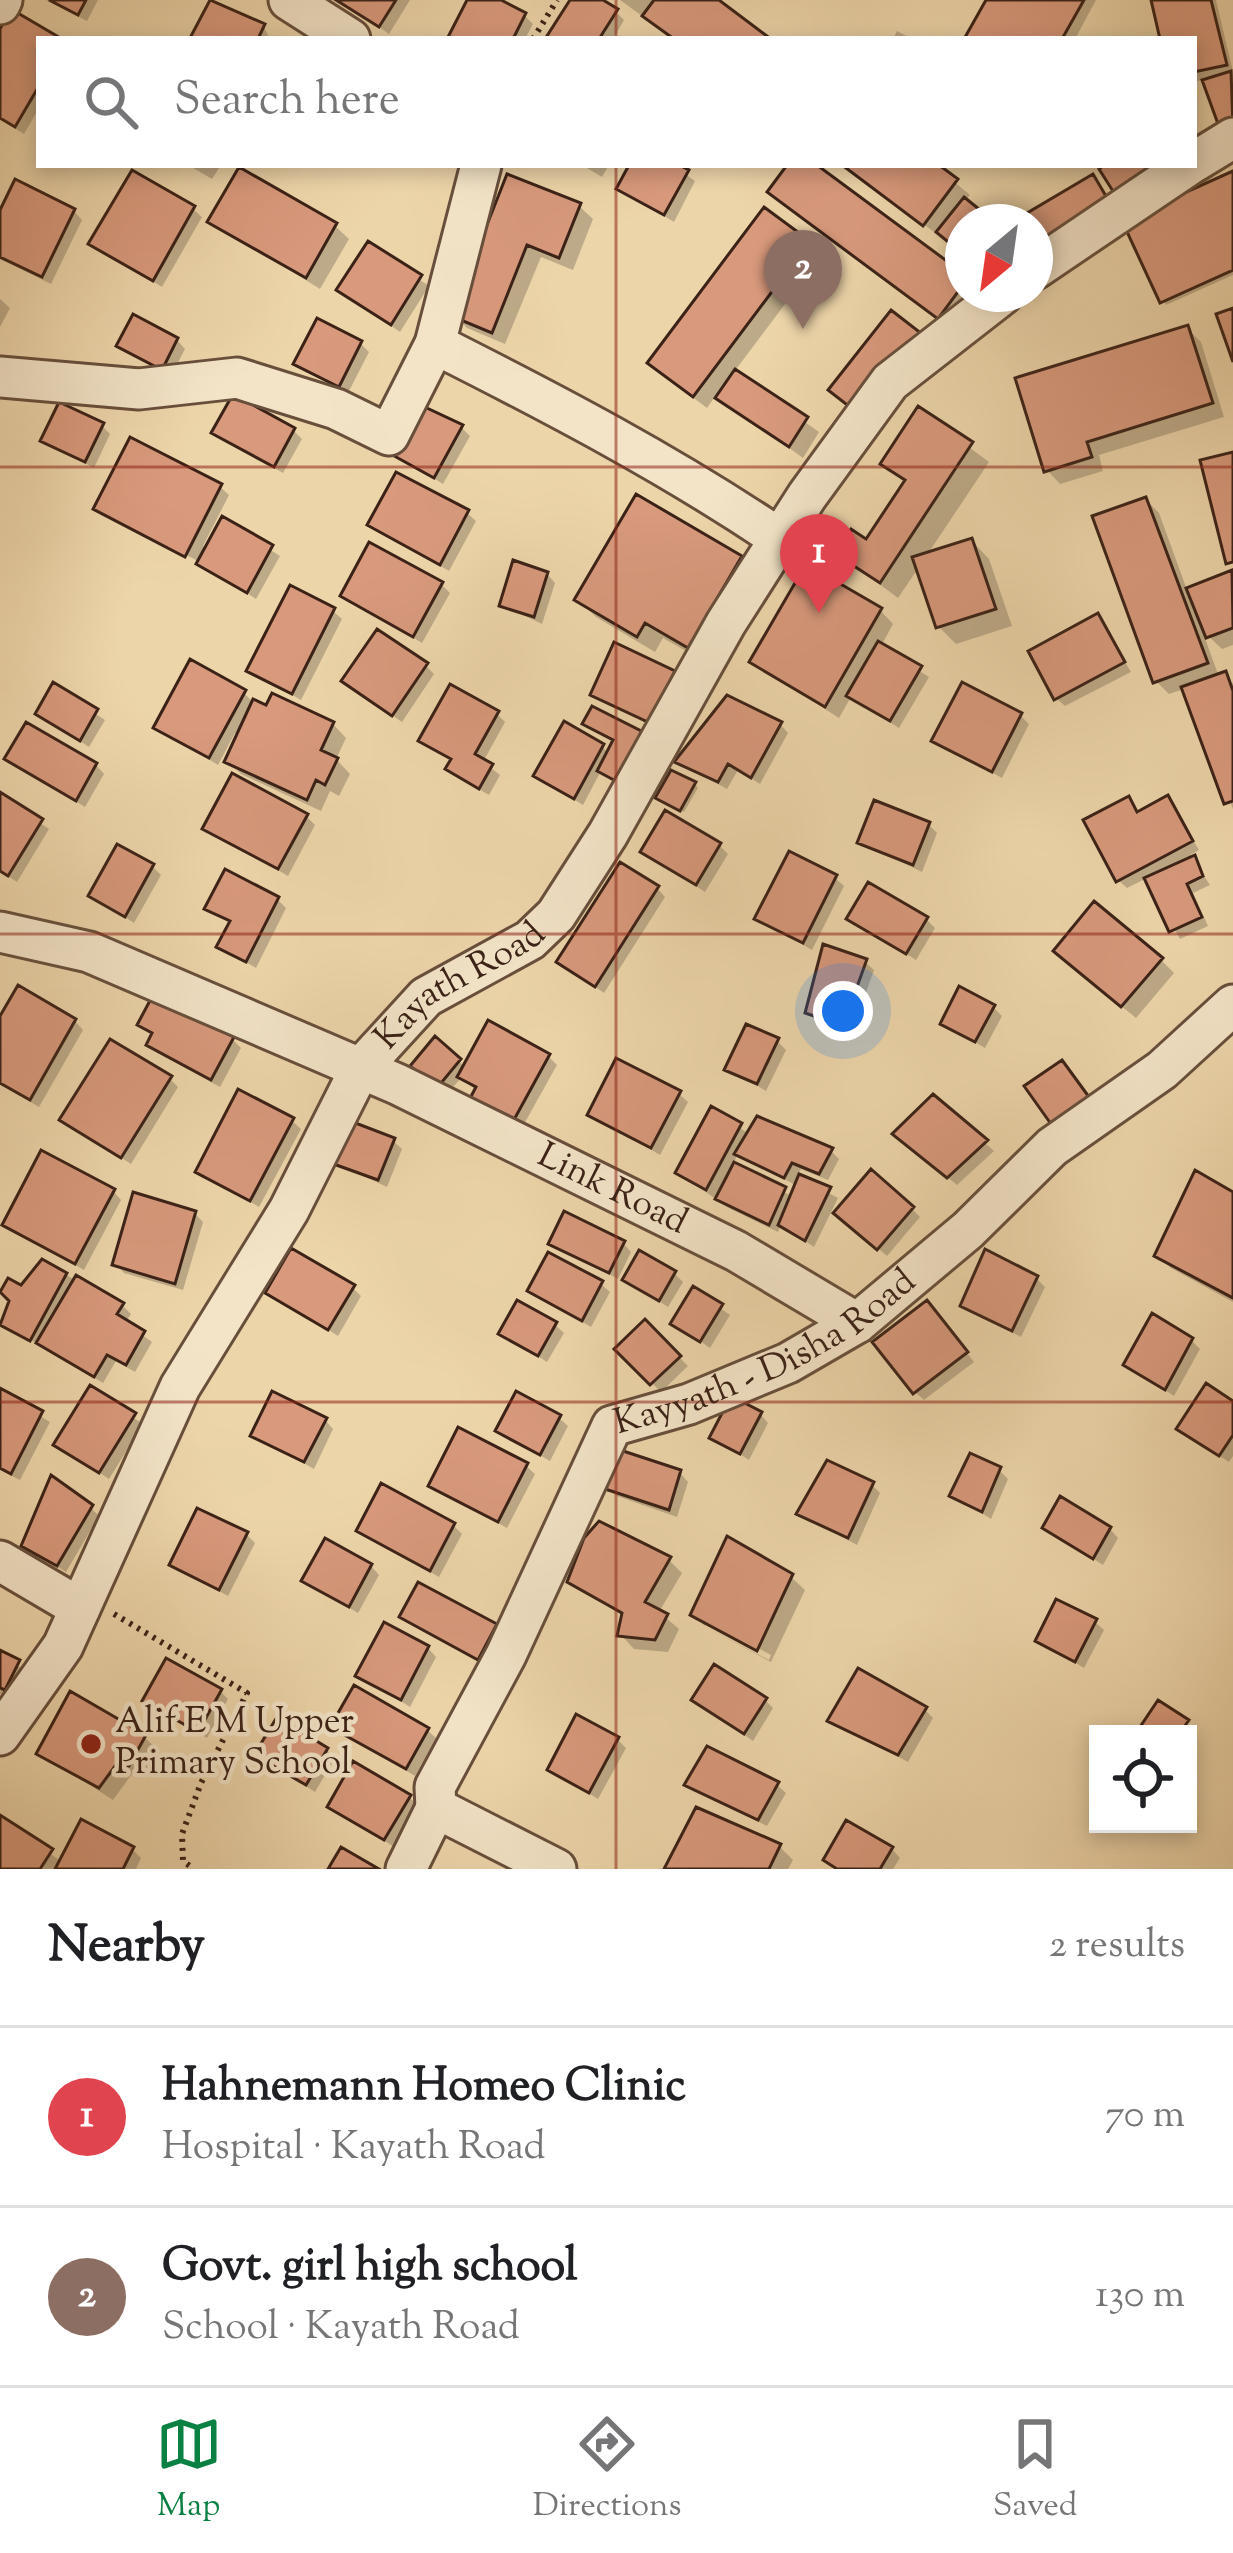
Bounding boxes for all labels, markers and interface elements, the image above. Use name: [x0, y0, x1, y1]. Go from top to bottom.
search box: [36, 36, 1197, 168]
icon: search: [78, 69, 144, 135]
text: Search here: [174, 70, 400, 135]
north arrow: [945, 204, 1053, 312]
pin: 2: [764, 230, 842, 329]
pin: 1: [780, 514, 858, 613]
street label: Kayath Road: [363, 911, 559, 1062]
your location: [813, 981, 873, 1041]
street label: Link Road: [528, 1131, 696, 1249]
street label: Kayyath - Disha Road: [608, 1257, 928, 1450]
place label: Alif E M Upper Primary School: [115, 1697, 354, 1790]
map controls: [1089, 1725, 1197, 1833]
button: locate: [1089, 1725, 1197, 1833]
marker: Alif E M Upper Primary School: [78, 1731, 104, 1757]
text: Nearby: [48, 1911, 205, 1984]
text: 2 results: [1049, 1919, 1185, 1975]
text: Hahnemann Homeo Clinic: [162, 2056, 686, 2121]
text: 1: [80, 2089, 94, 2145]
text: 70 m: [1105, 2089, 1185, 2145]
text: Hospital · Kayath Road: [162, 2121, 546, 2177]
text: Govt. girl high school: [162, 2236, 578, 2301]
text: 2: [78, 2269, 96, 2325]
text: 130 m: [1095, 2269, 1185, 2325]
text: School · Kayath Road: [162, 2301, 520, 2357]
tab: Map: [156, 2411, 222, 2531]
tab: Directions: [533, 2411, 682, 2531]
tab: Saved: [993, 2411, 1077, 2531]

